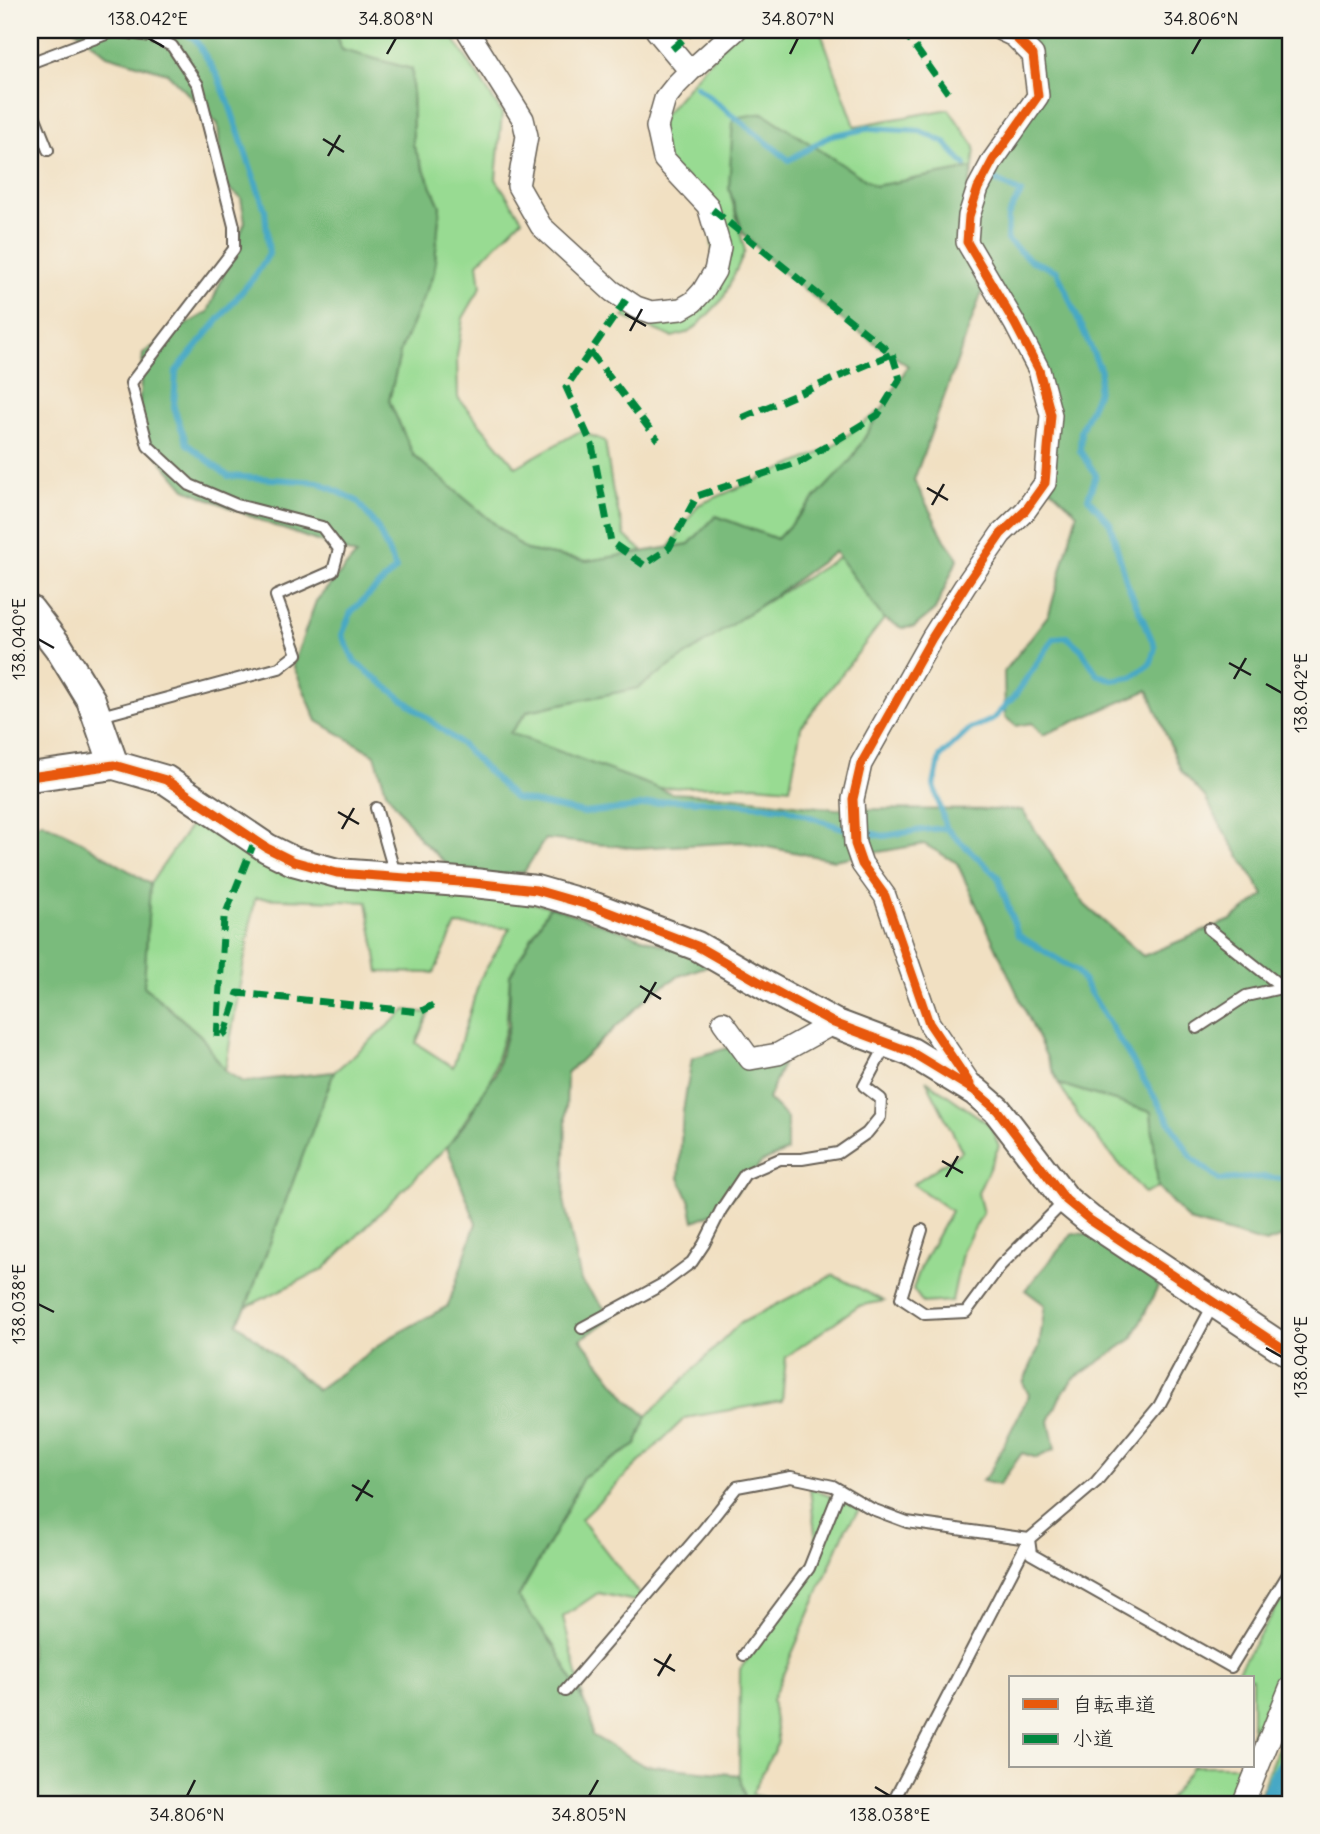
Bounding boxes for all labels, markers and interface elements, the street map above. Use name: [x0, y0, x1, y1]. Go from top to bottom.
text: 138.042°E: [108, 7, 188, 30]
text: 34.808°N: [358, 7, 434, 30]
text: 34.807°N: [761, 7, 835, 30]
text: 34.806°N: [1163, 7, 1239, 30]
text: 138.040°E: [7, 598, 30, 680]
text: 138.042°E: [1289, 653, 1312, 733]
text: 138.038°E: [7, 1264, 30, 1344]
text: 138.040°E: [1289, 1316, 1312, 1398]
legend: [1009, 1676, 1254, 1768]
text: 自転車道: [1072, 1691, 1156, 1718]
text: 小道: [1072, 1725, 1114, 1752]
text: 34.806°N: [149, 1803, 225, 1826]
text: 34.805°N: [551, 1803, 627, 1826]
text: 138.038°E: [850, 1803, 930, 1826]

